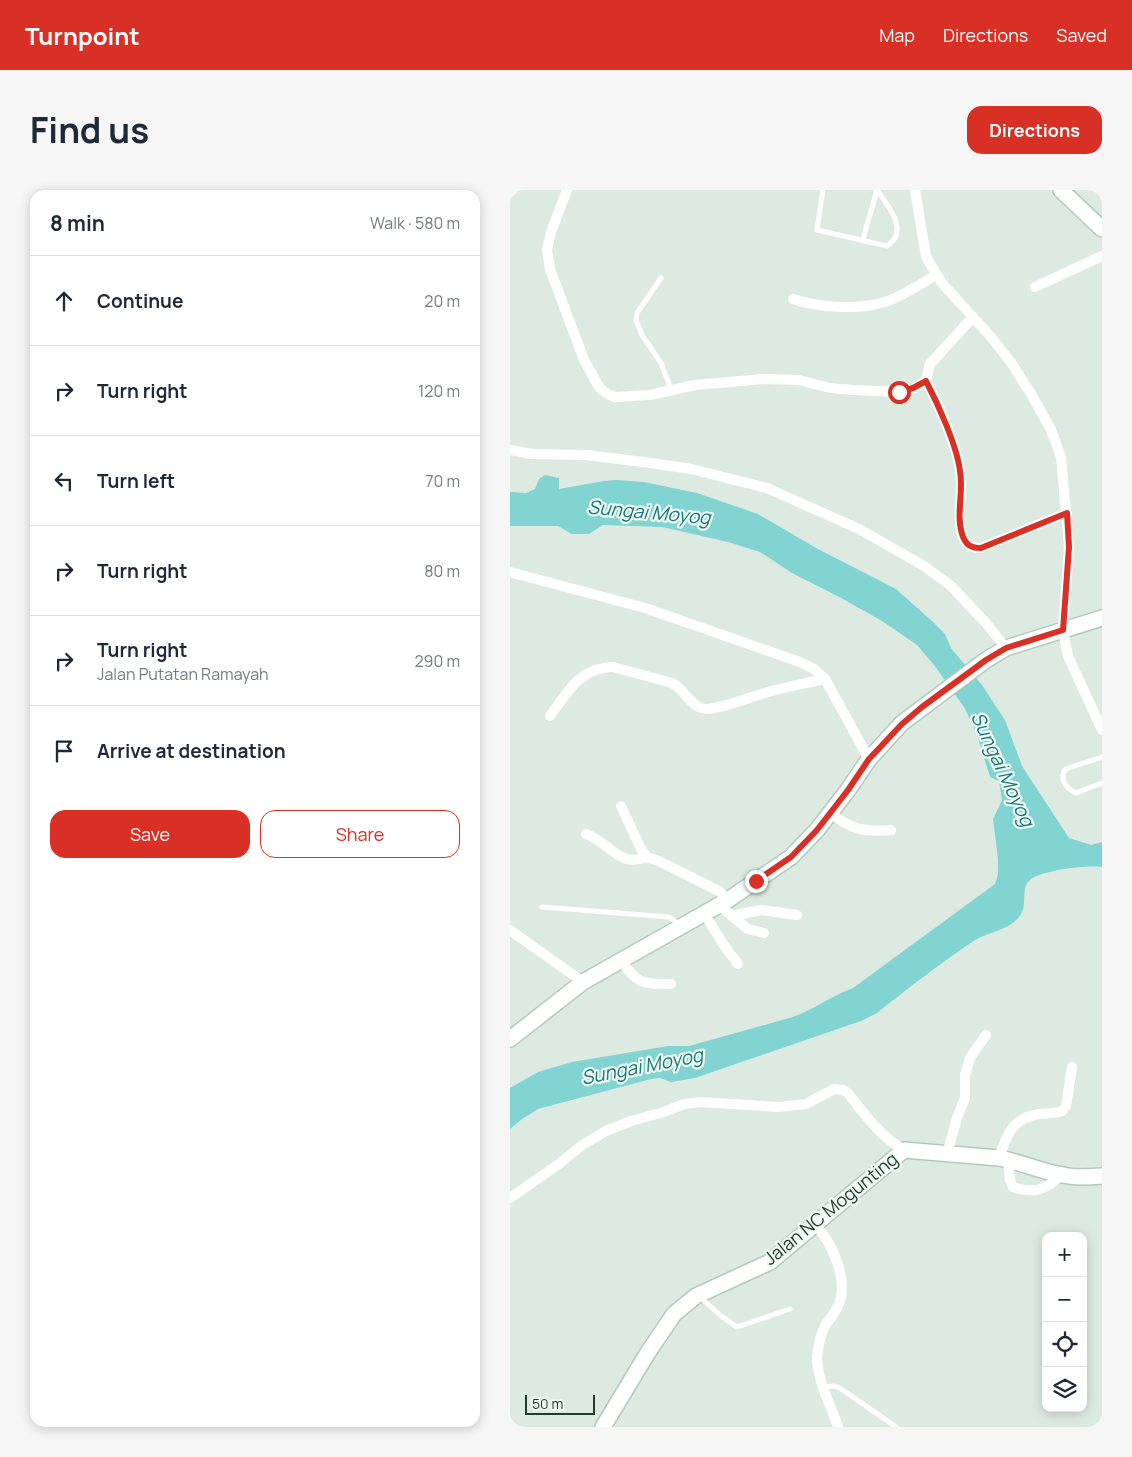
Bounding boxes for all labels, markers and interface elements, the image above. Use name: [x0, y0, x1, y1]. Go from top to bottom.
text: Turnpoint: [25, 19, 140, 52]
text: Map: [879, 23, 915, 47]
text: Directions: [943, 23, 1028, 47]
text: Saved: [1056, 23, 1107, 47]
text: Find us: [30, 106, 149, 154]
button: Directions: [967, 106, 1102, 154]
text: 8 min: [50, 209, 105, 237]
text: Walk · 580 m: [370, 212, 460, 234]
icon: ahead: [50, 287, 78, 315]
text: Continue: [97, 288, 183, 314]
text: 20 m: [424, 290, 460, 312]
icon: right: [50, 377, 78, 405]
text: Turn right: [97, 378, 187, 404]
text: 120 m: [418, 380, 460, 402]
route start: [888, 381, 911, 404]
icon: left: [50, 467, 78, 495]
text: Turn left: [97, 468, 175, 494]
text: 70 m: [425, 470, 460, 492]
water label: Sungai Moyog: [586, 494, 713, 530]
icon: right: [50, 557, 78, 585]
text: Turn right: [97, 558, 187, 584]
text: 80 m: [424, 560, 460, 582]
text: Turn right: [97, 637, 187, 663]
icon: right: [50, 647, 78, 675]
text: 290 m: [414, 650, 460, 672]
text: Jalan Putatan Ramayah: [97, 663, 269, 685]
water label: Sungai Moyog: [965, 708, 1042, 832]
icon: arrive: [50, 737, 78, 765]
text: Arrive at destination: [97, 738, 286, 764]
button: Save: [50, 810, 250, 858]
button: Share: [260, 810, 460, 858]
route end: [745, 870, 768, 893]
water label: Sungai Moyog: [579, 1041, 707, 1091]
street label: Jalan NC Mogunting: [758, 1147, 903, 1270]
map controls: [1042, 1232, 1087, 1412]
button: +: [1042, 1232, 1087, 1277]
button: −: [1042, 1277, 1087, 1322]
button: locate: [1042, 1322, 1087, 1367]
button: layers: [1042, 1367, 1087, 1412]
scale bar: [525, 1392, 595, 1415]
text: 50 m: [532, 1394, 563, 1413]

